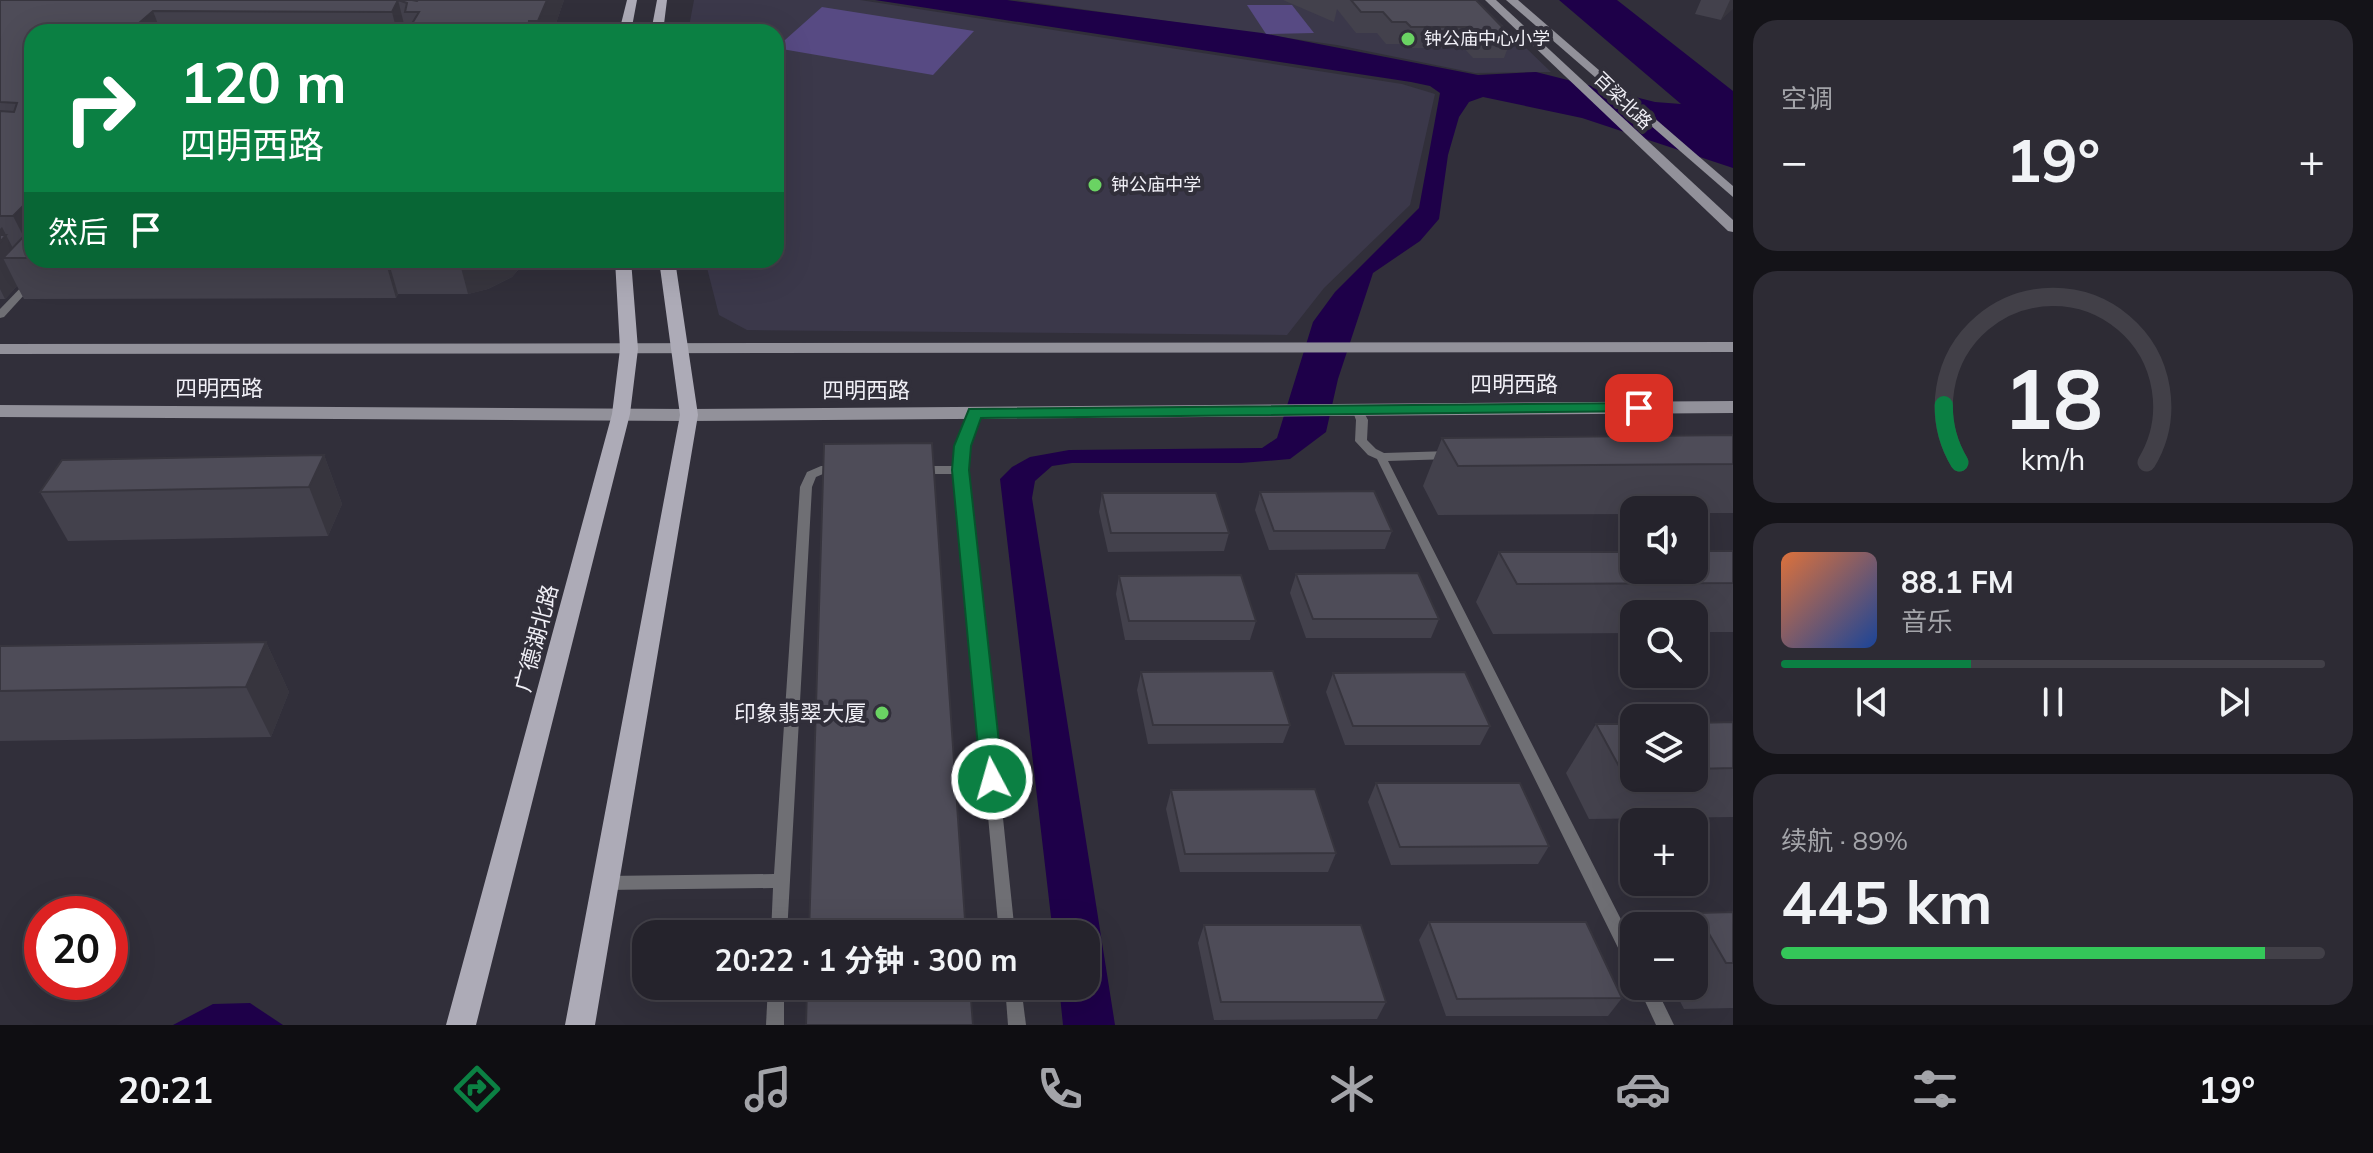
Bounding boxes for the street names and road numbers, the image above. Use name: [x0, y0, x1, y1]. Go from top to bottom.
street label: 百梁北路: [1589, 67, 1657, 134]
street label: 四明西路: [1470, 370, 1558, 398]
street label: 四明西路: [175, 374, 263, 402]
street label: 四明西路: [822, 376, 910, 404]
street label: 广德湖北路: [508, 581, 564, 695]

